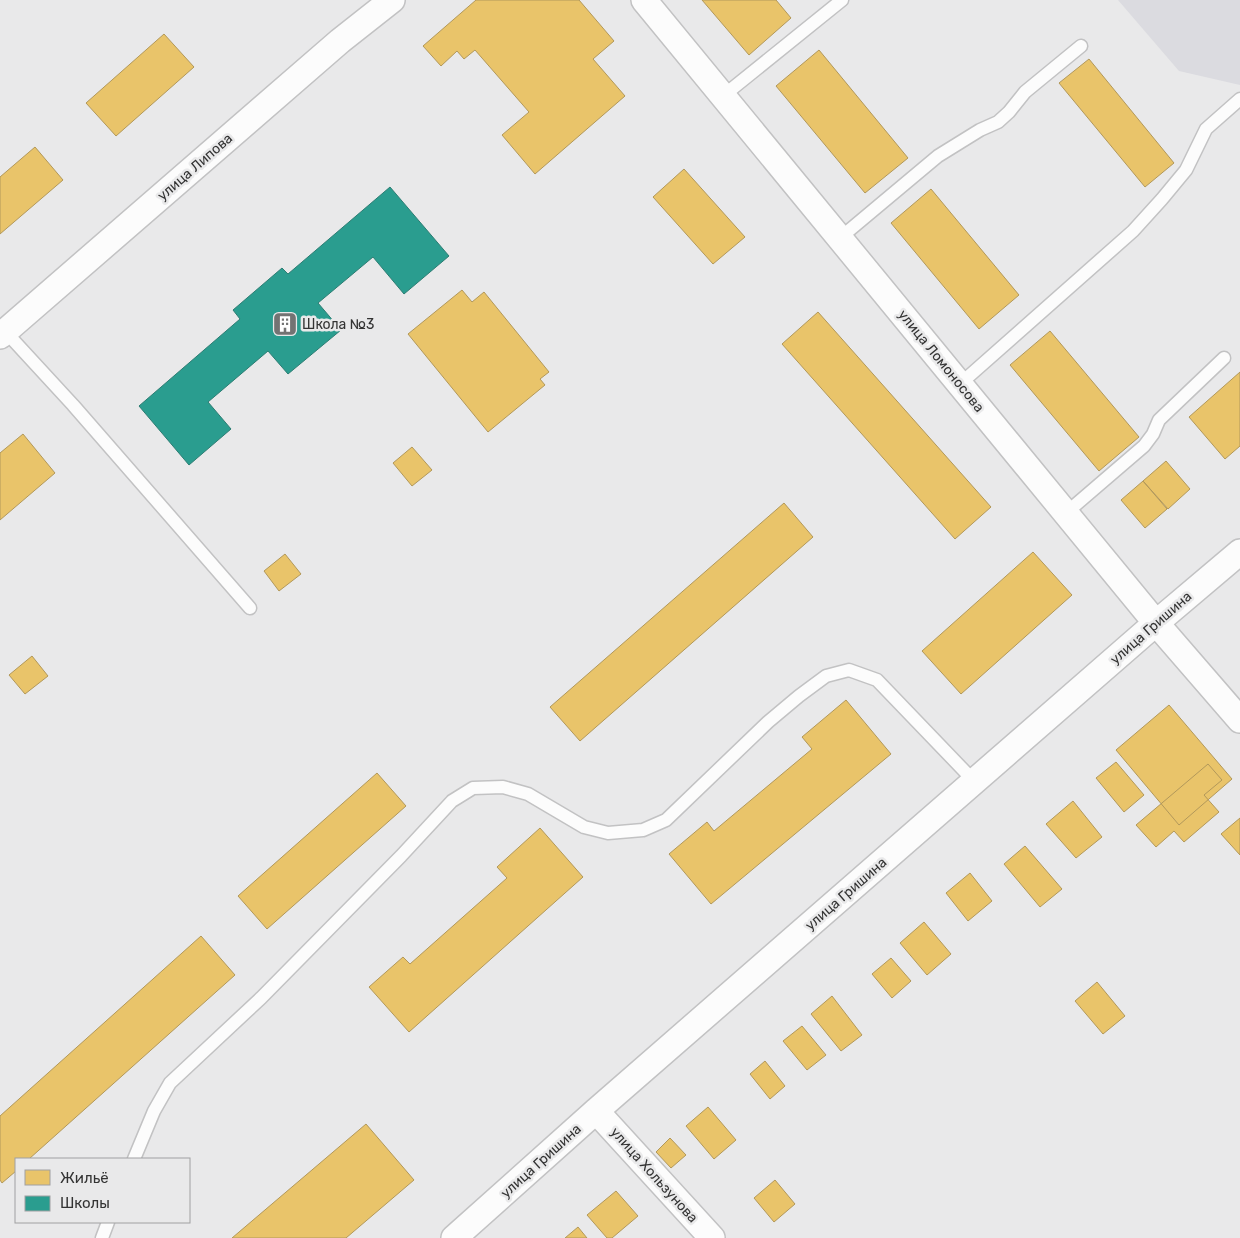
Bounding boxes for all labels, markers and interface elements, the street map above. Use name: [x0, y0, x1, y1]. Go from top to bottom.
street label: улица Липова: [154, 130, 236, 204]
street label: улица Ломоносова: [894, 306, 988, 416]
building icon: Школа №3: [272, 311, 298, 337]
place label: Школа №3: [302, 316, 374, 333]
street label: улица Гришина: [1107, 588, 1195, 668]
street label: улица Гришина: [802, 854, 890, 934]
street label: улица Гришина: [497, 1120, 585, 1202]
street label: улица Хользунова: [607, 1124, 701, 1226]
legend: [15, 1158, 190, 1223]
text: Жильё: [60, 1169, 109, 1187]
text: Школы: [60, 1194, 110, 1212]

